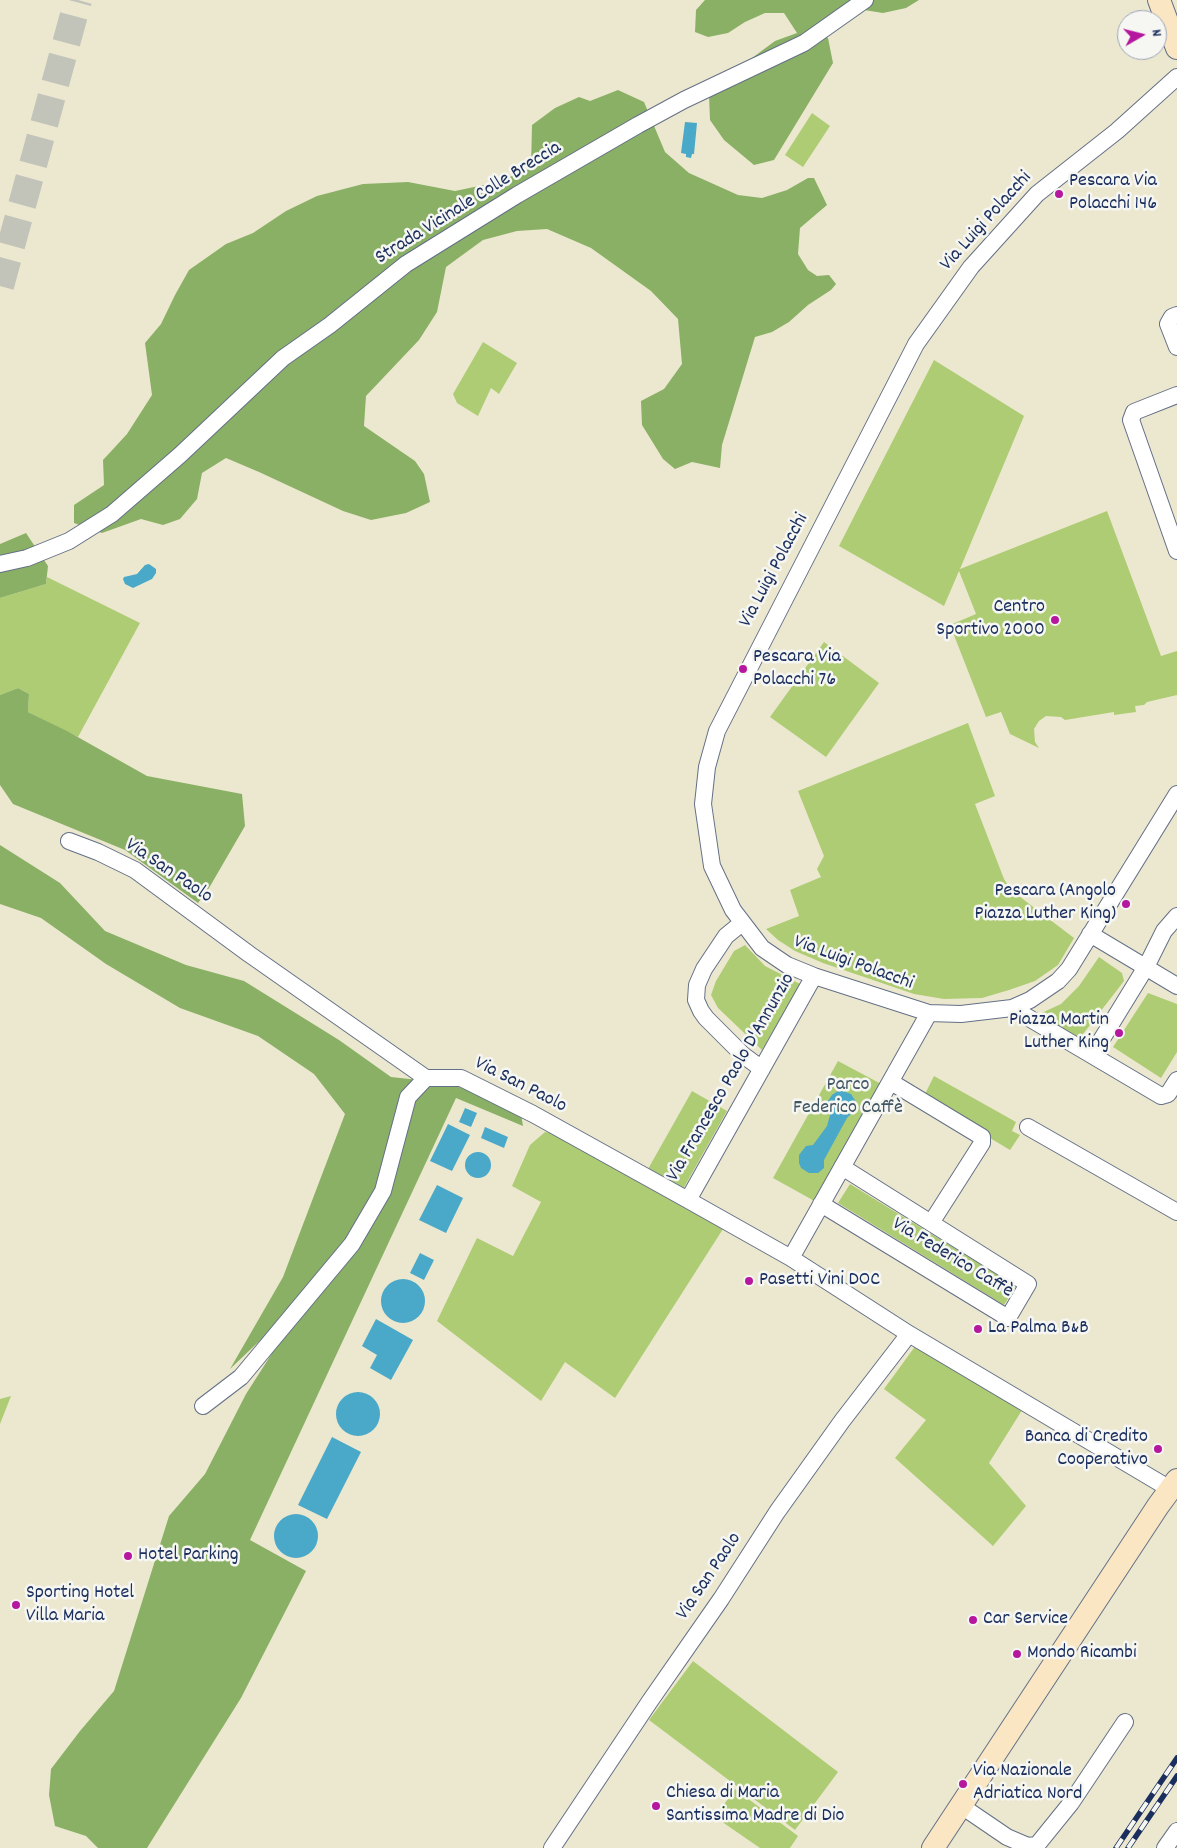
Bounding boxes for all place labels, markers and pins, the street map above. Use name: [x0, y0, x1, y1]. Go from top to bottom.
place label: Pescara Via Polacchi 146: [1069, 170, 1157, 217]
marker: Pescara Via Polacchi 146: [1053, 188, 1065, 200]
place label: Centro Sportivo 2000: [936, 596, 1045, 643]
marker: Centro Sportivo 2000: [1049, 614, 1061, 626]
place label: Pescara Via Polacchi 76: [753, 646, 841, 693]
marker: Pescara Via Polacchi 76: [737, 663, 749, 675]
place label: Pescara (Angolo Piazza Luther King): [975, 880, 1116, 927]
marker: Pescara (Angolo Piazza Luther King): [1120, 898, 1132, 910]
place label: Piazza Martin Luther King: [1009, 1009, 1109, 1056]
marker: Piazza Martin Luther King: [1113, 1027, 1125, 1039]
place label: Pasetti Vini DOC: [759, 1269, 880, 1293]
marker: Pasetti Vini DOC: [743, 1275, 755, 1287]
place label: La Palma B&B: [988, 1317, 1089, 1341]
marker: La Palma B&B: [972, 1323, 984, 1335]
place label: Banca di Credito Cooperativo: [1025, 1426, 1148, 1473]
marker: Banca di Credito Cooperativo: [1152, 1443, 1164, 1455]
place label: Hotel Parking: [138, 1544, 238, 1568]
marker: Hotel Parking: [122, 1550, 134, 1562]
place label: Sporting Hotel Villa Maria: [26, 1582, 134, 1629]
marker: Sporting Hotel Villa Maria: [10, 1599, 22, 1611]
place label: Car Service: [983, 1608, 1068, 1632]
marker: Car Service: [967, 1614, 979, 1626]
place label: Mondo Ricambi: [1027, 1642, 1137, 1666]
marker: Mondo Ricambi: [1011, 1648, 1023, 1660]
place label: Via Nazionale Adriatica Nord: [973, 1760, 1082, 1807]
marker: Via Nazionale Adriatica Nord: [957, 1778, 969, 1790]
place label: Chiesa di Maria Santissima Madre di Dio: [666, 1782, 844, 1829]
marker: Chiesa di Maria Santissima Madre di Dio: [650, 1800, 662, 1812]

